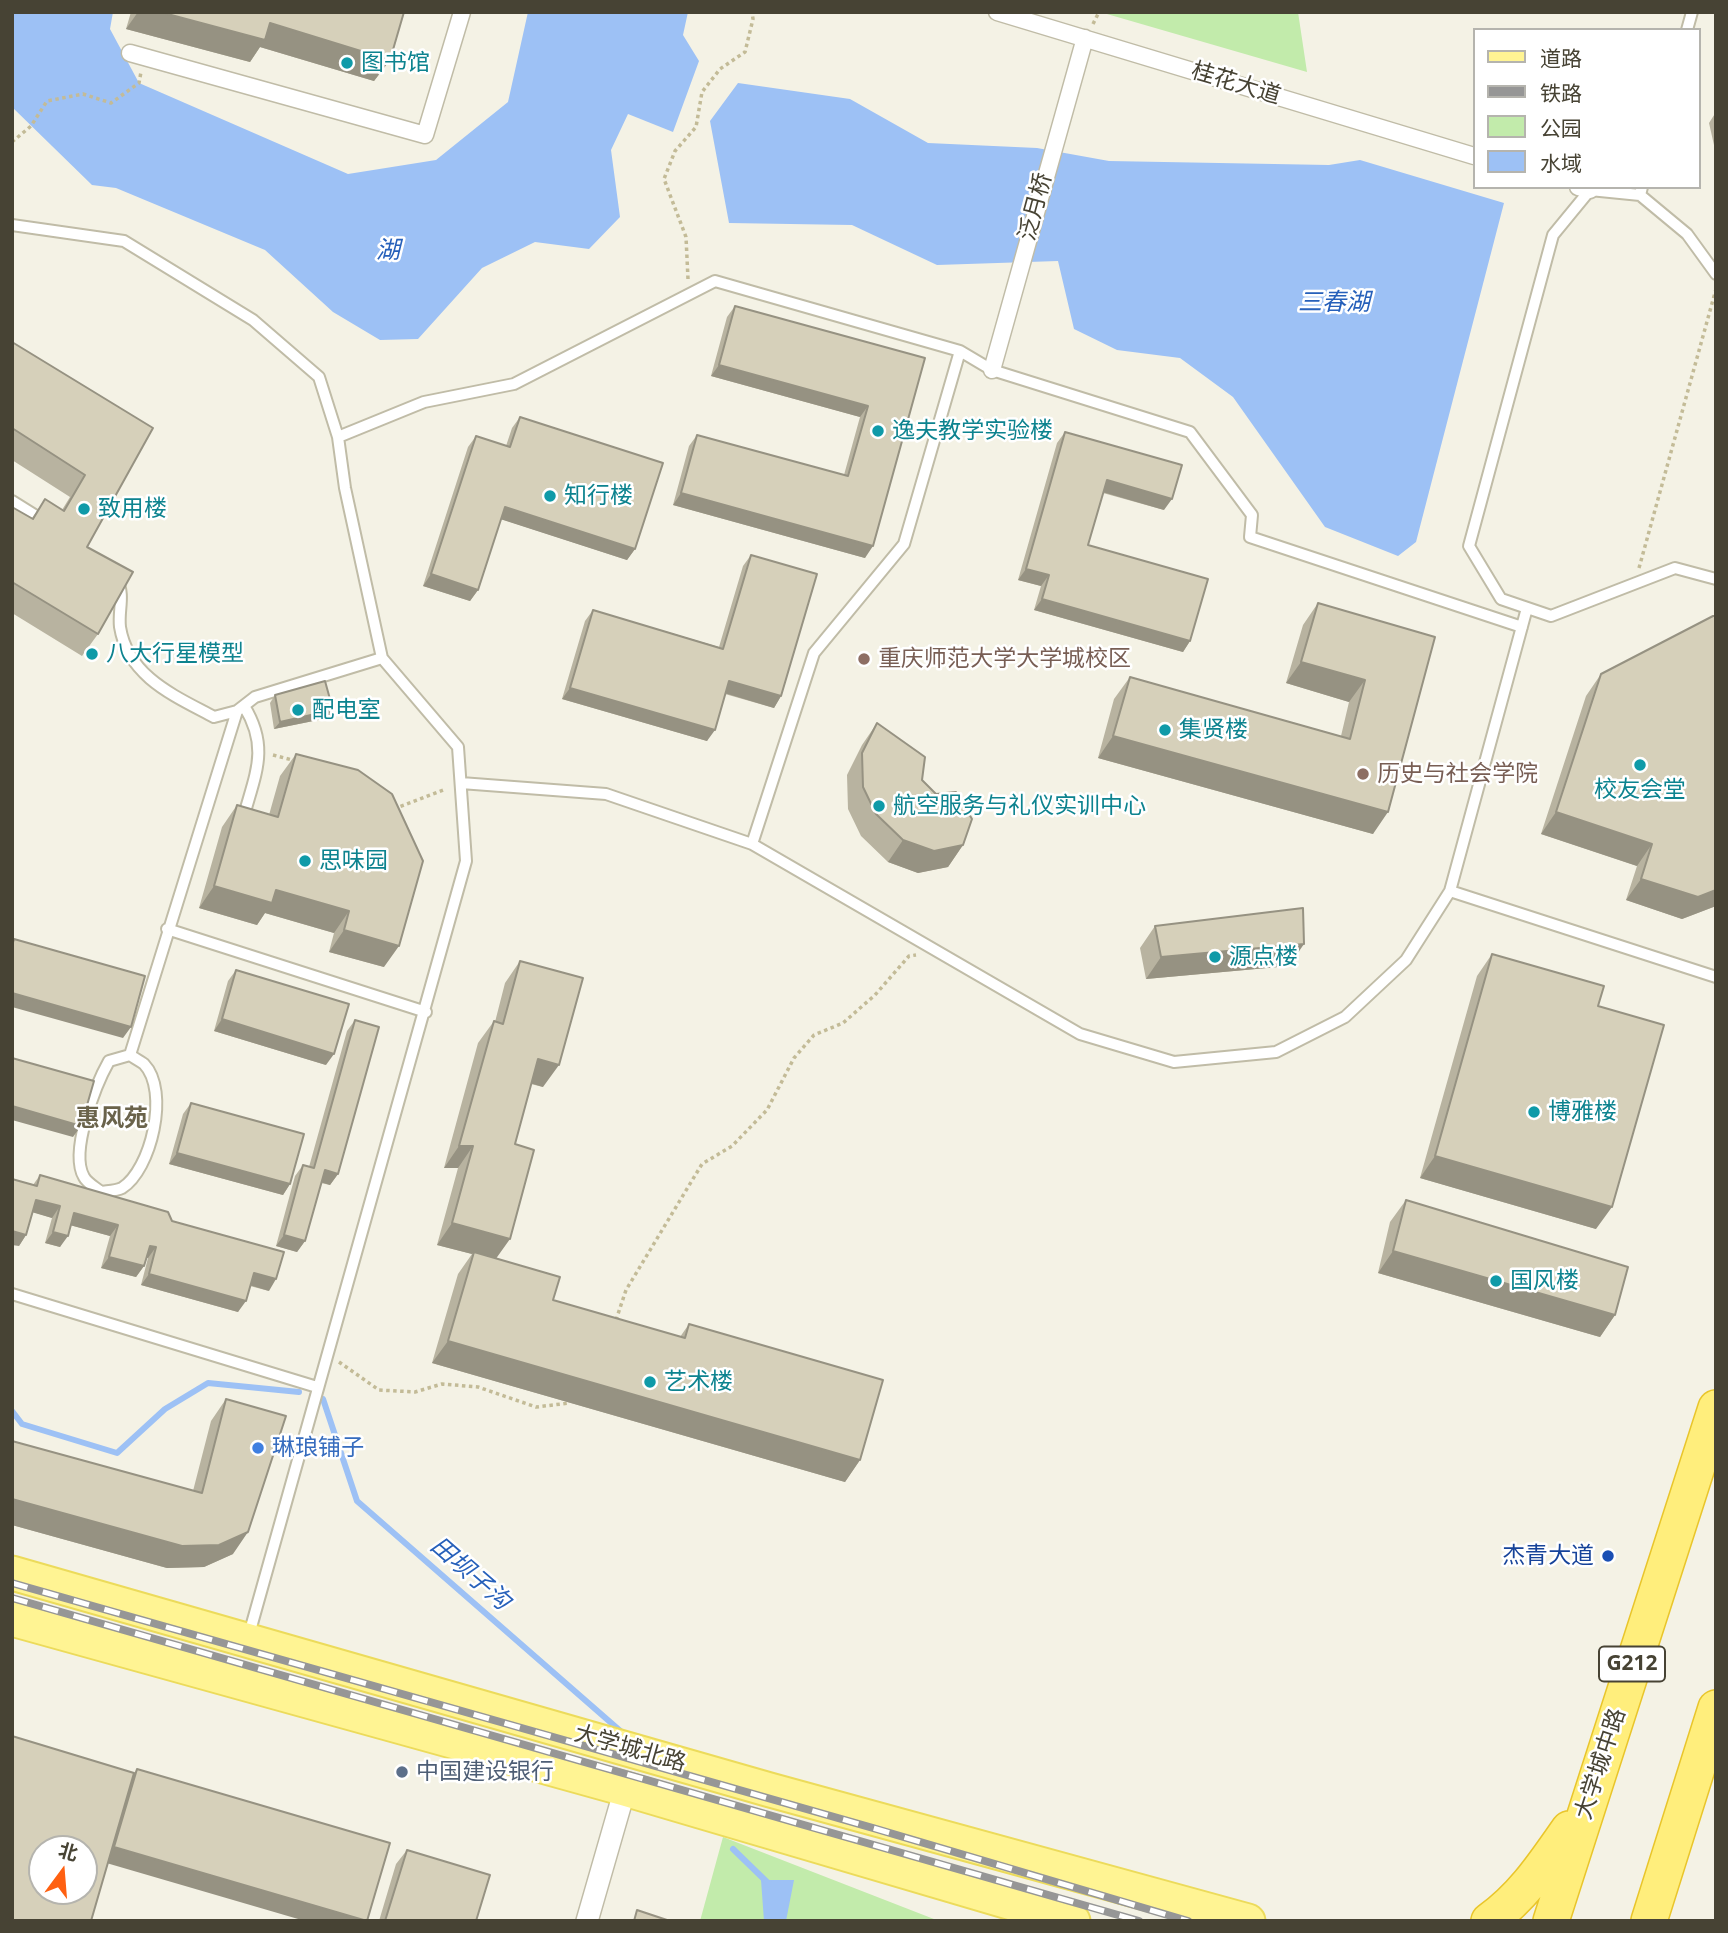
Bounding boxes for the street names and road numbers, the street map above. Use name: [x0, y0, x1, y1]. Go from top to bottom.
street label: 桂花大道: [1188, 57, 1284, 111]
street label: 泛月桥: [1014, 170, 1058, 244]
road number: G212: [1599, 1646, 1665, 1682]
street label: 大学城中路: [1570, 1705, 1632, 1823]
street label: 大学城北路: [571, 1720, 689, 1778]

